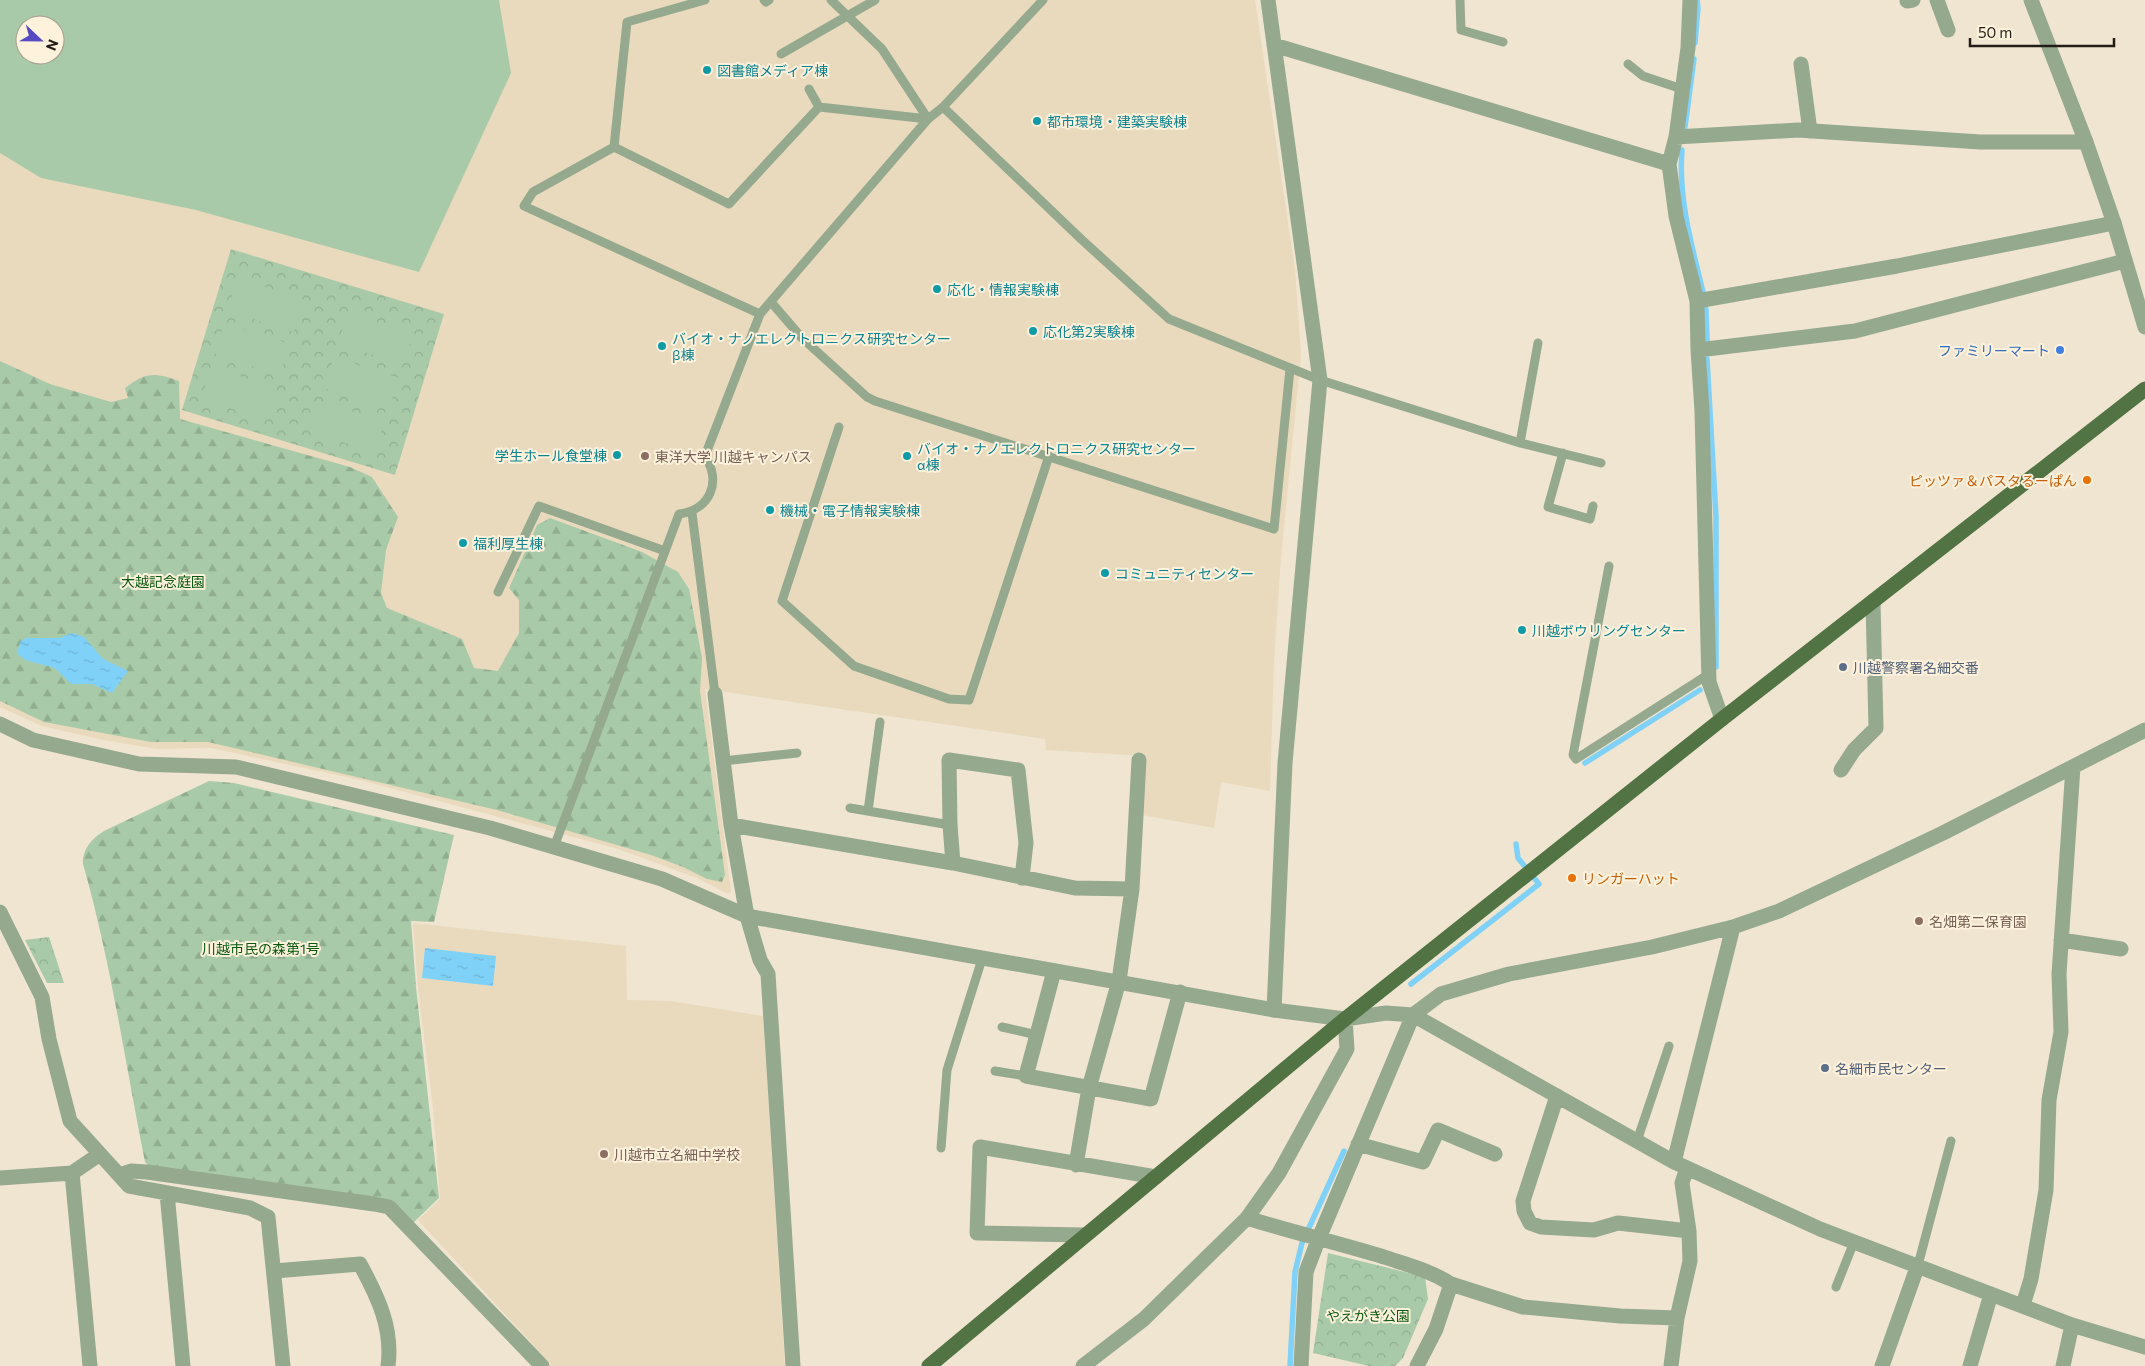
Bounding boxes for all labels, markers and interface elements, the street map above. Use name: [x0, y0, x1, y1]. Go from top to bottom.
north arrow: [15, 15, 65, 65]
scale bar: [1970, 15, 2114, 47]
text: 50 m: [1978, 23, 2012, 41]
text: N: [43, 37, 62, 53]
place label: 図書館メディア棟: [717, 62, 828, 79]
marker: 図書館メディア棟: [701, 64, 713, 76]
place label: 都市環境・建築実験棟: [1047, 113, 1187, 130]
marker: 都市環境・建築実験棟: [1031, 115, 1043, 127]
place label: 応化・情報実験棟: [947, 281, 1059, 298]
marker: 応化・情報実験棟: [931, 283, 943, 295]
place label: 応化第2実験棟: [1043, 323, 1135, 340]
marker: 応化第2実験棟: [1027, 325, 1039, 337]
place label: バイオ・ナノエレクトロニクス研究センター β棟: [672, 330, 951, 363]
marker: バイオ・ナノエレクトロニクス研究センター β棟: [656, 340, 668, 352]
place label: ファミリーマート: [1938, 342, 2050, 359]
marker: ファミリーマート: [2054, 344, 2066, 356]
place label: バイオ・ナノエレクトロニクス研究センター α棟: [917, 440, 1196, 473]
place label: 学生ホール食堂棟: [495, 447, 607, 464]
place label: 東洋大学 川越キャンパス: [655, 448, 812, 465]
marker: 学生ホール食堂棟: [611, 449, 623, 461]
marker: 東洋大学 川越キャンパス: [639, 450, 651, 462]
marker: バイオ・ナノエレクトロニクス研究センター α棟: [901, 450, 913, 462]
place label: ピッツァ＆パスタるーぱん: [1909, 472, 2077, 489]
marker: ピッツァ＆パスタるーぱん: [2081, 474, 2093, 486]
place label: 機械・電子情報実験棟: [780, 502, 920, 519]
marker: 機械・電子情報実験棟: [764, 504, 776, 516]
place label: 福利厚生棟: [473, 535, 543, 552]
marker: 福利厚生棟: [457, 537, 469, 549]
place label: コミュニティセンター: [1115, 565, 1254, 582]
marker: コミュニティセンター: [1099, 567, 1111, 579]
park label: 大越記念庭園: [121, 573, 205, 590]
place label: 川越ボウリングセンター: [1532, 622, 1686, 639]
marker: 川越ボウリングセンター: [1516, 624, 1528, 636]
place label: 川越警察署名細交番: [1853, 659, 1979, 676]
marker: 川越警察署名細交番: [1837, 661, 1849, 673]
place label: リンガーハット: [1582, 870, 1680, 887]
marker: リンガーハット: [1566, 872, 1578, 884]
place label: 名畑第二保育園: [1929, 913, 2027, 930]
marker: 名畑第二保育園: [1913, 915, 1925, 927]
park label: 川越市民の森第1号: [202, 940, 320, 957]
place label: 名細市民センター: [1835, 1060, 1947, 1077]
marker: 名細市民センター: [1819, 1062, 1831, 1074]
place label: 川越市立名細中学校: [614, 1146, 740, 1163]
marker: 川越市立名細中学校: [598, 1148, 610, 1160]
park label: やえがき公園: [1326, 1307, 1410, 1324]

